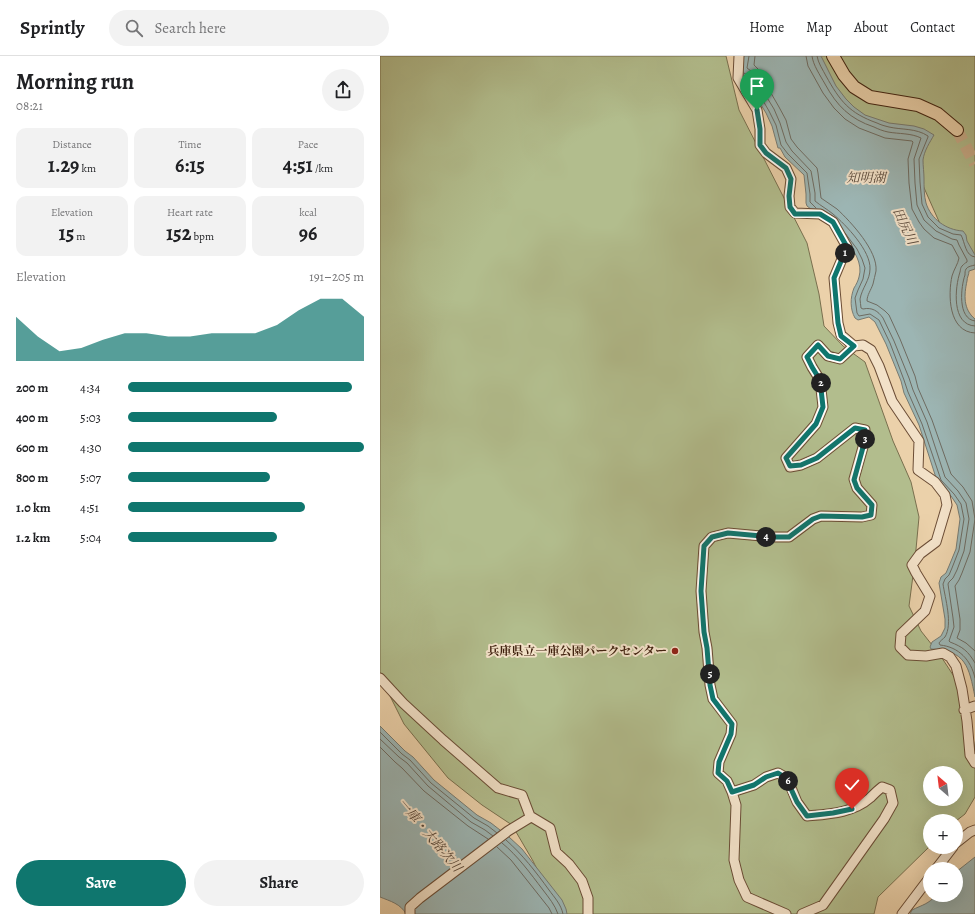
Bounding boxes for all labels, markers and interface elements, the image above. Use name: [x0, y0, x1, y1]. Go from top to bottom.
search box: [109, 10, 389, 46]
text: Sprintly: [20, 15, 85, 41]
icon: search: [123, 17, 145, 39]
text: Search here: [155, 18, 226, 38]
text: Home: [749, 18, 784, 37]
text: Map: [806, 18, 832, 37]
text: About: [854, 18, 888, 37]
text: Contact: [910, 18, 955, 37]
text: Morning run: [16, 67, 134, 97]
button: share: [322, 69, 364, 111]
pin: [740, 69, 774, 110]
icon: arrive: [746, 75, 768, 97]
text: 08:21: [16, 97, 43, 114]
text: Distance: [52, 137, 92, 152]
text: Time: [179, 137, 201, 152]
text: Pace: [298, 137, 318, 152]
text: 1.29: [48, 152, 79, 179]
text: 6:15: [175, 152, 205, 179]
text: 4:51: [283, 152, 313, 179]
text: km: [79, 161, 96, 176]
text: /km: [313, 161, 333, 176]
water label: 知明湖: [846, 169, 887, 186]
text: Elevation: [51, 205, 93, 220]
text: Heart rate: [167, 205, 213, 220]
text: kcal: [299, 205, 317, 220]
water label: 田尻川: [889, 205, 922, 249]
text: 15: [58, 220, 74, 247]
text: 152: [166, 220, 191, 247]
text: 96: [299, 220, 317, 247]
text: m: [74, 229, 86, 244]
text: bpm: [191, 229, 214, 244]
pin: 1: [835, 243, 855, 263]
text: 1: [843, 245, 847, 260]
text: Elevation: [16, 268, 66, 285]
text: 191–205 m: [309, 268, 364, 285]
pin: 2: [811, 373, 831, 393]
text: 2: [818, 375, 824, 390]
text: 200 m: [16, 379, 49, 396]
text: 4:34: [80, 379, 100, 396]
text: 400 m: [16, 409, 48, 426]
text: 5:03: [80, 409, 101, 426]
pin: 3: [855, 429, 875, 449]
text: 3: [863, 431, 867, 446]
text: 600 m: [16, 439, 48, 456]
text: 4:30: [80, 439, 101, 456]
text: 800 m: [16, 469, 48, 486]
text: 5:07: [80, 469, 101, 486]
text: 1.0 km: [16, 499, 51, 516]
text: 4:51: [80, 499, 99, 516]
pin: 4: [756, 527, 776, 547]
text: 1.2 km: [16, 529, 50, 546]
text: 5:04: [80, 529, 102, 546]
text: 4: [763, 529, 769, 544]
place label: 兵庫県立一庫公園パークセンター: [487, 643, 667, 659]
marker: 兵庫県立一庫公園パークセンター: [670, 646, 680, 656]
pin: 5: [700, 664, 720, 684]
text: 5: [708, 666, 712, 681]
north arrow: [923, 766, 963, 806]
map controls: [923, 766, 963, 902]
pin: [835, 768, 869, 809]
pin: 6: [778, 771, 798, 791]
text: 6: [785, 773, 791, 788]
icon: check: [841, 774, 863, 796]
water label: 一庫・大路次川: [394, 795, 467, 877]
button: +: [923, 814, 963, 854]
button: Save: [16, 860, 186, 906]
button: Share: [194, 860, 364, 906]
button: −: [923, 862, 963, 902]

